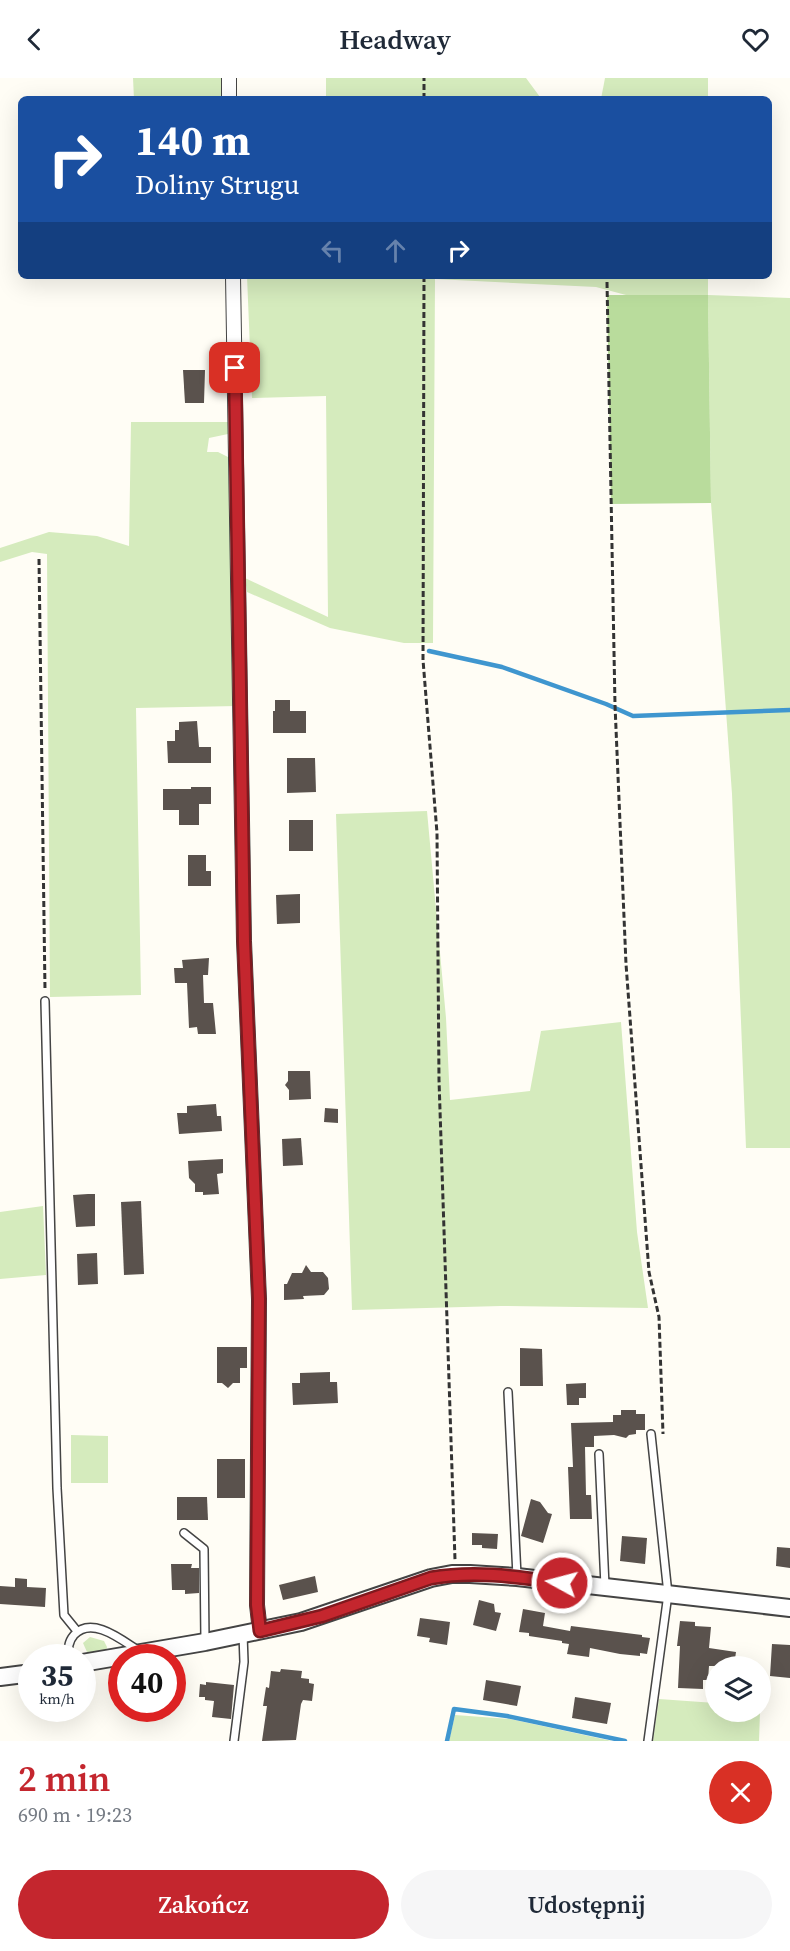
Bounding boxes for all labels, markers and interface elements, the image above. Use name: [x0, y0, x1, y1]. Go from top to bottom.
text: Headway: [339, 21, 451, 58]
icon: back: [18, 23, 51, 56]
icon: heart: [739, 23, 772, 56]
text: 140 m: [135, 111, 250, 169]
icon: right: [36, 120, 114, 198]
text: Doliny Strugu: [135, 166, 299, 203]
icon: left: [316, 234, 349, 267]
icon: ahead: [379, 234, 412, 267]
icon: right: [442, 234, 475, 267]
pin: [209, 342, 260, 393]
icon: arrive: [218, 351, 251, 384]
position arrow: [530, 1551, 594, 1615]
speed limit sign: 40: [108, 1644, 186, 1722]
text: 35: [41, 1655, 73, 1696]
map controls: [705, 1656, 771, 1722]
button: layers: [705, 1656, 771, 1722]
text: km/h: [39, 1688, 75, 1709]
text: 2 min: [18, 1754, 110, 1803]
button: close: [709, 1761, 772, 1824]
text: 690 m · 19:23: [18, 1801, 132, 1829]
button: Zakończ: [18, 1870, 389, 1939]
button: Udostępnij: [401, 1870, 772, 1939]

